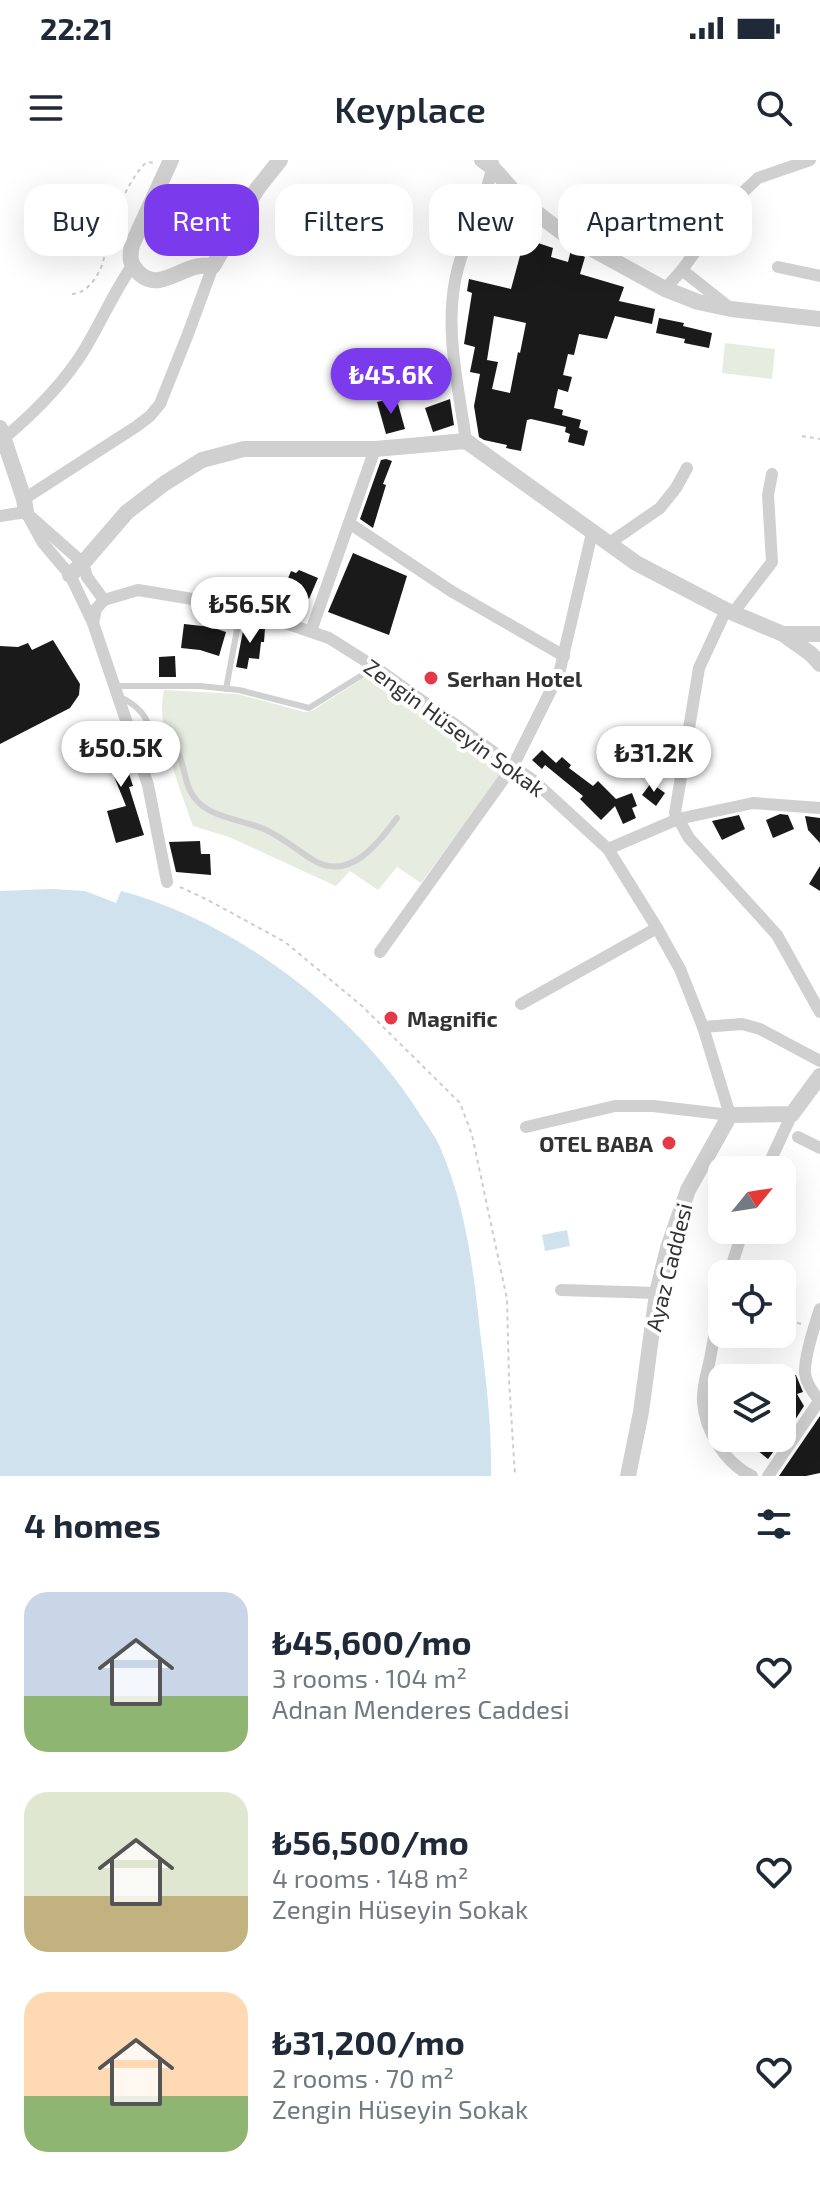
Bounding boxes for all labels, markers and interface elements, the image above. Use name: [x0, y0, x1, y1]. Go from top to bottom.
text: 22:21: [40, 10, 113, 46]
icon: menu: [24, 86, 68, 130]
icon: search: [752, 86, 796, 130]
text: Keyplace: [334, 87, 486, 130]
chip: Buy: [24, 184, 128, 256]
chip: Rent: [144, 184, 259, 256]
chip: Filters: [275, 184, 413, 256]
chip: New: [429, 184, 542, 256]
chip: Apartment: [558, 184, 752, 256]
pin: ₺45.6K: [326, 348, 456, 416]
text: ₺45.6K: [349, 358, 433, 389]
pin: ₺56.5K: [185, 577, 315, 645]
text: ₺56.5K: [209, 587, 291, 618]
street label: Zengin Hüseyin Sokak: [360, 653, 550, 801]
place label: Serhan Hotel: [447, 665, 583, 691]
marker: Serhan Hotel: [422, 669, 440, 687]
pin: ₺50.5K: [56, 721, 186, 789]
pin: ₺31.2K: [589, 726, 719, 794]
text: ₺50.5K: [79, 731, 163, 762]
text: ₺31.2K: [614, 736, 694, 767]
place label: Magnific: [407, 1005, 498, 1031]
marker: Magnific: [382, 1009, 400, 1027]
place label: OTEL BABA: [539, 1130, 654, 1156]
marker: OTEL BABA: [660, 1134, 678, 1152]
north arrow: [708, 1156, 796, 1244]
map controls: [708, 1156, 796, 1452]
street label: Ayaz Caddesi: [640, 1200, 696, 1334]
button: locate: [708, 1260, 796, 1348]
button: layers: [708, 1364, 796, 1452]
icon: filters: [752, 1502, 796, 1546]
text: 4 homes: [24, 1504, 161, 1545]
text: ₺45,600/mo: [272, 1621, 472, 1662]
icon: home: [88, 1624, 184, 1720]
icon: heart: [752, 1650, 796, 1694]
text: 3 rooms · 104 m²: [272, 1662, 467, 1693]
text: Adnan Menderes Caddesi: [272, 1693, 570, 1724]
text: ₺56,500/mo: [272, 1821, 469, 1862]
icon: home: [88, 1824, 184, 1920]
icon: heart: [752, 1850, 796, 1894]
text: 4 rooms · 148 m²: [272, 1862, 469, 1893]
text: Zengin Hüseyin Sokak: [272, 1893, 528, 1924]
text: ₺31,200/mo: [272, 2021, 465, 2062]
icon: home: [88, 2024, 184, 2120]
icon: heart: [752, 2050, 796, 2094]
text: 2 rooms · 70 m²: [272, 2062, 454, 2093]
text: Zengin Hüseyin Sokak: [272, 2093, 528, 2124]

